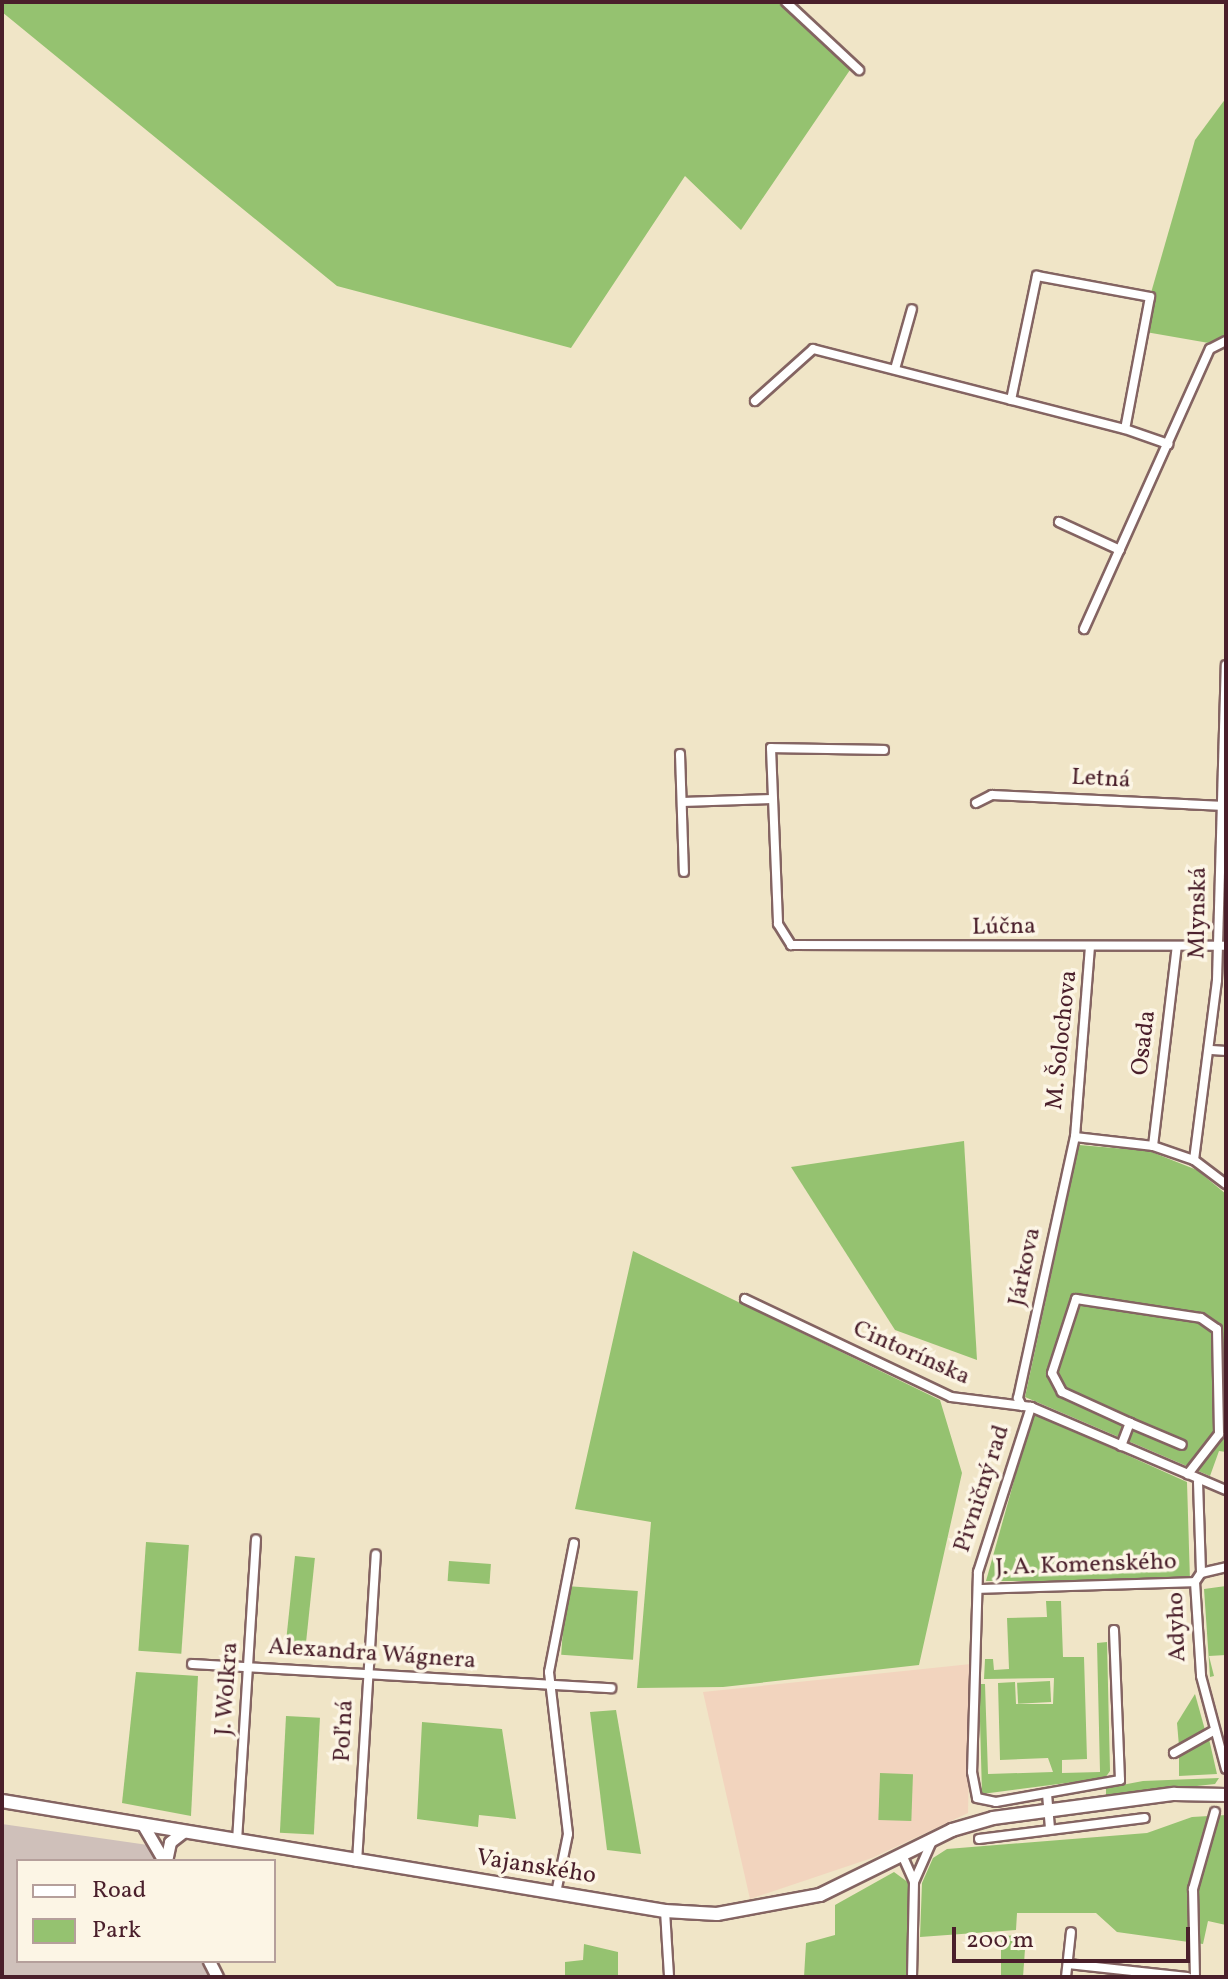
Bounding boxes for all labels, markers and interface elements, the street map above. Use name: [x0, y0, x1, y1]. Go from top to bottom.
street label: Letná: [1071, 764, 1131, 796]
street label: Mlynská: [1184, 867, 1214, 959]
street label: Lúčna: [972, 913, 1036, 943]
street label: M. Šolochova: [1041, 969, 1085, 1111]
street label: Osada: [1127, 1009, 1163, 1077]
street label: Járkova: [1004, 1225, 1048, 1309]
street label: Cintorínska: [848, 1315, 974, 1393]
street label: Pivničný rad: [949, 1421, 1017, 1557]
street label: J. A. Komenského: [995, 1548, 1177, 1584]
street label: Adyho: [1162, 1592, 1194, 1662]
street label: Alexandra Wágnera: [267, 1633, 477, 1677]
street label: J. Wolkra: [210, 1641, 246, 1737]
street label: Poľná: [329, 1699, 361, 1763]
street label: Vajanského: [474, 1844, 598, 1892]
legend: [16, 1859, 276, 1963]
text: Road: [92, 1874, 146, 1908]
scale bar: [956, 1911, 1194, 1961]
text: Park: [92, 1914, 141, 1948]
text: 200 m: [966, 1924, 1034, 1958]

